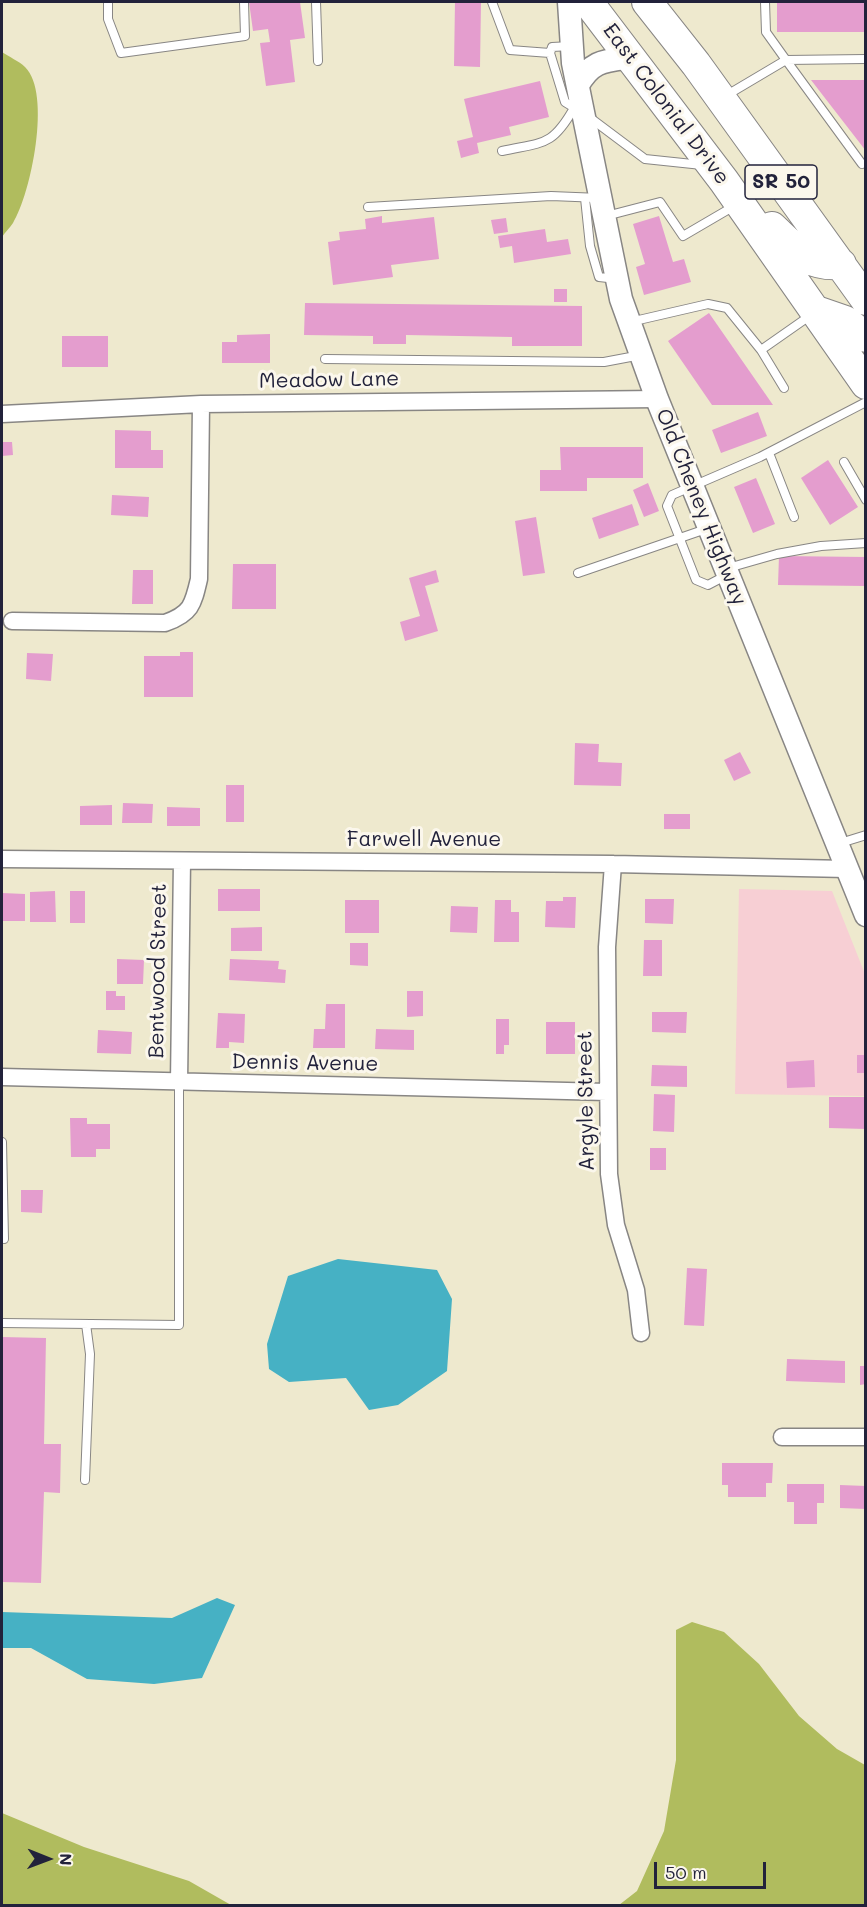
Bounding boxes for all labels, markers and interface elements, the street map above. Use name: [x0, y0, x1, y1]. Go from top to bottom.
street label: East Colonial Drive: [597, 19, 735, 189]
road number: SR 50: [745, 165, 817, 199]
street label: Meadow Lane: [259, 366, 399, 394]
street label: Old Cheney Highway: [650, 405, 752, 609]
street label: Farwell Avenue: [347, 827, 501, 853]
street label: Bentwood Street: [144, 883, 172, 1059]
street label: Argyle Street: [572, 1031, 600, 1171]
street label: Dennis Avenue: [231, 1049, 379, 1077]
north arrow: [18, 1829, 78, 1889]
scale bar: [657, 1850, 770, 1888]
text: N: [56, 1853, 77, 1866]
text: 50 m: [665, 1860, 707, 1884]

